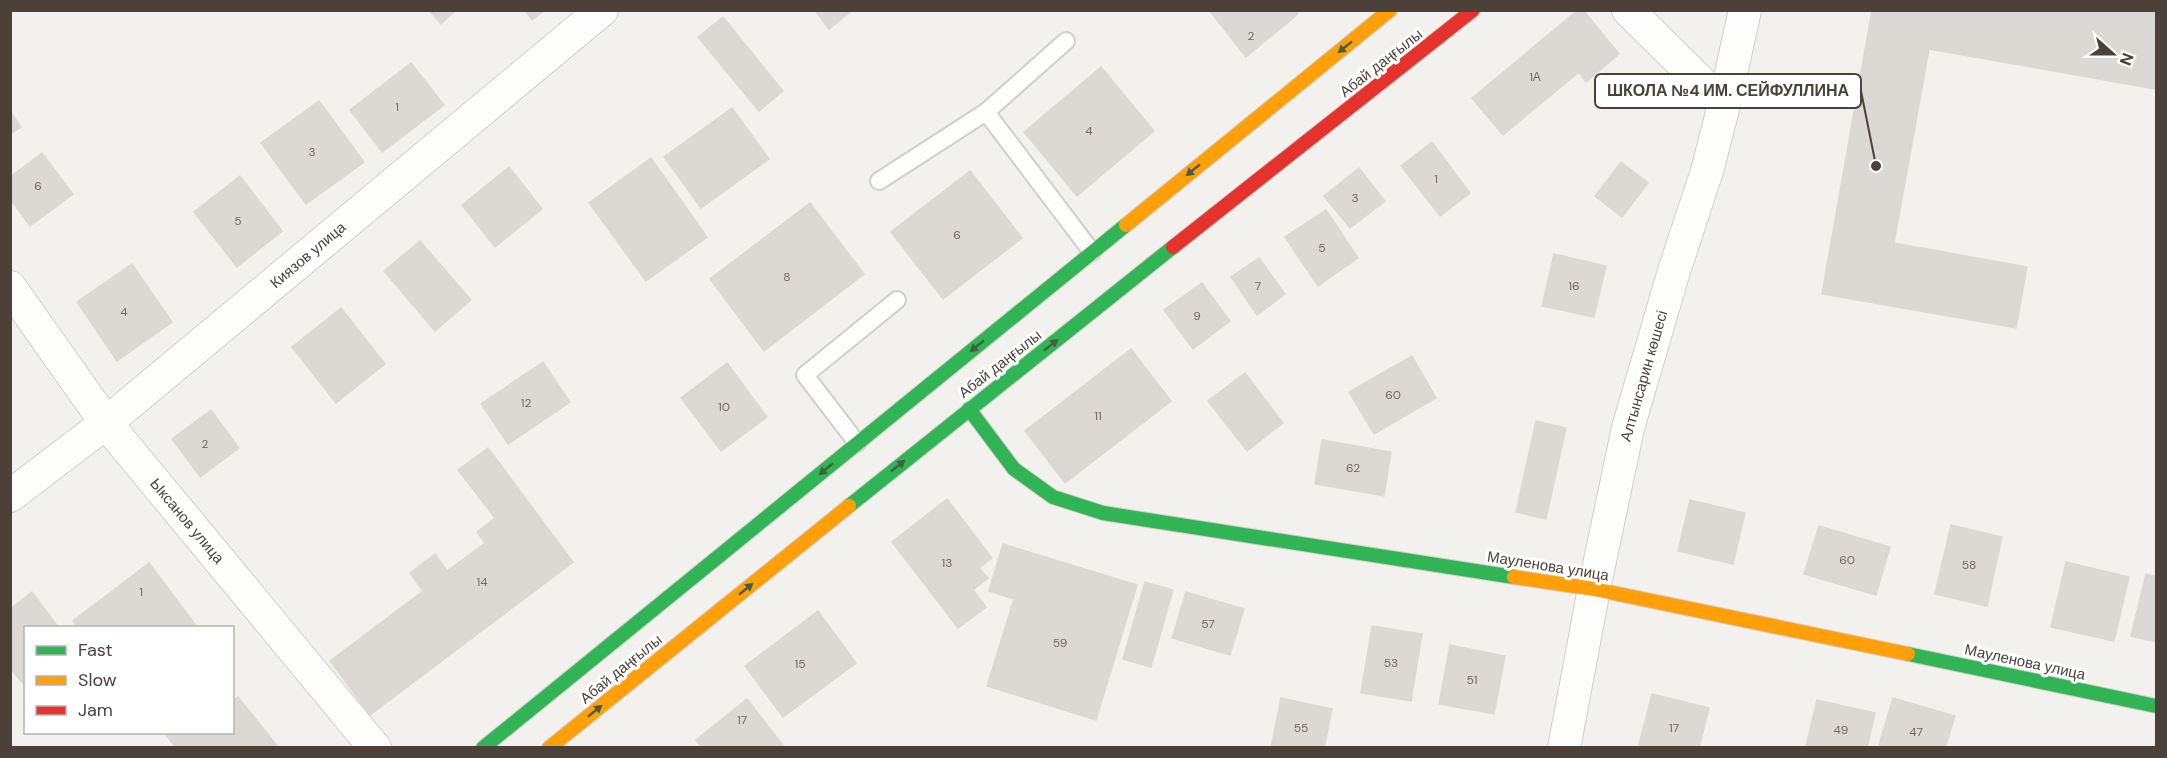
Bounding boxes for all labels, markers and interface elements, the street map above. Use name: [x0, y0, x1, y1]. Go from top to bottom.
street label: Абай даңғылы: [1335, 24, 1427, 102]
north arrow: [2083, 24, 2143, 84]
house number: 2: [1248, 28, 1255, 44]
one-way arrow: [1337, 41, 1353, 54]
text: N: [2115, 50, 2138, 68]
house number: 1А: [1529, 69, 1541, 85]
callout: ШКОЛА №4 ИМ. СЕЙФУЛЛИНА: [1595, 74, 1861, 108]
text: ШКОЛА №4 ИМ. СЕЙФУЛЛИНА: [1607, 80, 1850, 101]
house number: 1: [395, 99, 399, 115]
house number: 4: [1085, 123, 1093, 139]
house number: 3: [308, 144, 316, 160]
one-way arrow: [1186, 164, 1201, 176]
house number: 1: [1434, 171, 1438, 187]
house number: 6: [34, 178, 42, 194]
house number: 3: [1351, 190, 1359, 206]
house number: 5: [234, 213, 242, 229]
street label: Киязов улица: [266, 217, 351, 293]
house number: 6: [953, 227, 961, 243]
house number: 5: [1318, 240, 1326, 256]
house number: 8: [783, 269, 791, 285]
house number: 7: [1255, 278, 1261, 294]
house number: 16: [1568, 278, 1580, 294]
house number: 4: [120, 304, 128, 320]
house number: 9: [1193, 308, 1201, 324]
street label: Алтынсарин көшесі: [1616, 308, 1672, 444]
street label: Абай даңғылы: [954, 325, 1046, 403]
one-way arrow: [1043, 338, 1059, 351]
one-way arrow: [969, 340, 985, 353]
house number: 60: [1385, 387, 1401, 403]
house number: 12: [521, 395, 531, 411]
house number: 10: [718, 399, 730, 415]
house number: 11: [1094, 408, 1102, 424]
house number: 2: [202, 436, 209, 452]
house number: 62: [1346, 460, 1360, 476]
one-way arrow: [891, 461, 906, 473]
one-way arrow: [818, 463, 833, 475]
street label: Ыксанов улица: [145, 474, 229, 568]
street label: Мауленова улица: [1486, 546, 1611, 586]
house number: 60: [1839, 552, 1855, 568]
house number: 13: [942, 555, 952, 571]
house number: 58: [1962, 557, 1976, 573]
house number: 14: [476, 574, 488, 590]
one-way arrow: [739, 583, 754, 595]
house number: 1: [139, 584, 143, 600]
house number: 57: [1201, 616, 1215, 632]
legend: [24, 626, 234, 734]
street label: Абай даңғылы: [576, 630, 666, 708]
house number: 59: [1053, 635, 1067, 651]
text: Fast: [78, 638, 113, 662]
street label: Мауленова улица: [1963, 639, 2088, 685]
house number: 53: [1384, 655, 1398, 671]
house number: 15: [794, 656, 806, 672]
text: Slow: [78, 668, 117, 692]
house number: 51: [1466, 672, 1478, 688]
text: Jam: [78, 698, 113, 722]
one-way arrow: [587, 705, 602, 717]
house number: 17: [737, 712, 747, 728]
house number: 55: [1294, 720, 1308, 736]
house number: 17: [1669, 720, 1679, 736]
house number: 49: [1834, 722, 1848, 738]
house number: 47: [1909, 724, 1923, 740]

